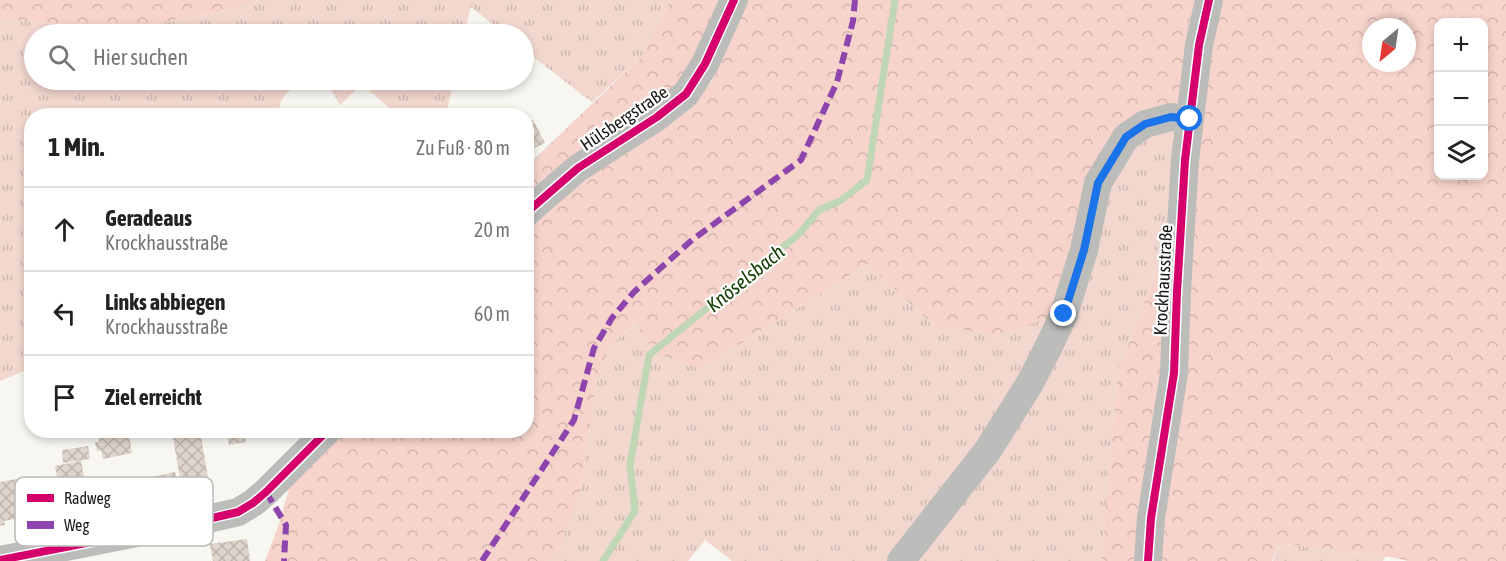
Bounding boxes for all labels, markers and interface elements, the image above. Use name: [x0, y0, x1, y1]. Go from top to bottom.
north arrow: [1362, 18, 1416, 72]
map controls: [1434, 18, 1488, 180]
button: +: [1434, 18, 1488, 72]
search box: [24, 24, 534, 90]
icon: search: [45, 41, 78, 74]
text: Hier suchen: [93, 44, 188, 70]
button: −: [1434, 72, 1488, 126]
street label: Hülsbergstraße: [576, 81, 672, 155]
route start: [1176, 105, 1202, 131]
button: layers: [1434, 126, 1488, 180]
text: 1 Min.: [48, 132, 104, 162]
text: Zu Fuß · 80 m: [416, 136, 510, 159]
text: Geradeaus: [105, 205, 192, 231]
icon: ahead: [48, 213, 81, 246]
text: 20 m: [474, 218, 510, 241]
street label: Krockhausstraße: [1150, 224, 1176, 336]
text: Krockhausstraße: [105, 231, 228, 254]
water label: Knöselsbach: [702, 240, 789, 316]
text: Links abbiegen: [105, 289, 226, 315]
icon: left: [48, 297, 81, 330]
route end: [1050, 300, 1076, 326]
text: 60 m: [474, 302, 510, 325]
text: Krockhausstraße: [105, 315, 228, 338]
icon: arrive: [48, 381, 81, 414]
text: Ziel erreicht: [105, 384, 202, 410]
legend: [15, 477, 213, 546]
text: Radweg: [64, 489, 111, 508]
text: Weg: [64, 516, 89, 535]

